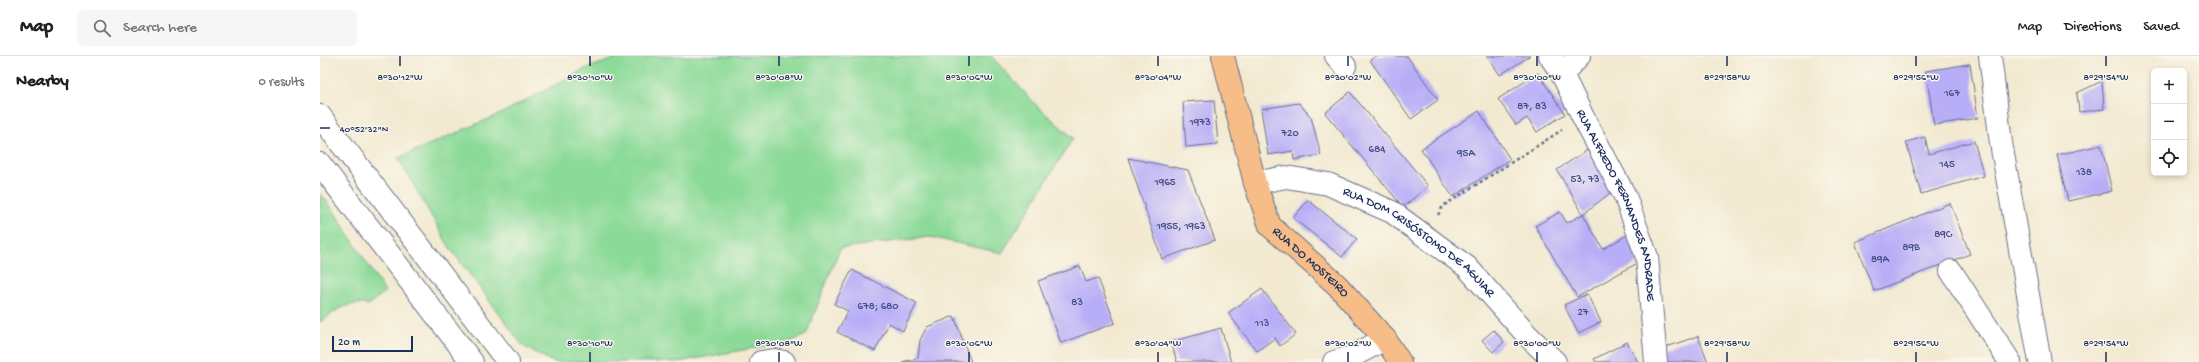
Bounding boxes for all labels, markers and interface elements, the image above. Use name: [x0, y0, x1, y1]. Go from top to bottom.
search box: [77, 10, 357, 46]
text: Map: [20, 16, 53, 39]
icon: search: [91, 17, 113, 39]
text: Search here: [123, 19, 197, 37]
text: Map: [2018, 19, 2042, 36]
text: Directions: [2064, 19, 2121, 36]
text: Saved: [2143, 19, 2179, 36]
map controls: [2151, 68, 2187, 176]
button: +: [2151, 68, 2187, 104]
text: Nearby: [16, 72, 69, 92]
text: 8°30'12"W: [378, 72, 423, 84]
text: 8°30'10"W: [567, 72, 613, 84]
text: 8°30'08"W: [755, 72, 803, 84]
text: 8°30'06"W: [946, 72, 993, 84]
text: 8°30'04"W: [1135, 72, 1182, 84]
text: 8°30'02"W: [1325, 72, 1372, 84]
text: 8°30'00"W: [1513, 72, 1561, 84]
text: 8°29'58"W: [1704, 72, 1750, 84]
text: 8°29'56"W: [1893, 72, 1939, 84]
text: 8°29'54"W: [2083, 72, 2129, 84]
text: 0 results: [258, 75, 304, 90]
house number: 167: [1943, 88, 1960, 100]
house number: 87, 83: [1517, 101, 1547, 113]
button: −: [2151, 104, 2187, 140]
street label: RUA ALFREDO FERNANDES ANDRADE: [1573, 107, 1658, 303]
house number: 1973: [1188, 117, 1211, 129]
text: 40°52'32"N: [340, 124, 389, 136]
house number: 720: [1280, 128, 1299, 140]
button: locate: [2151, 140, 2187, 176]
house number: 684: [1369, 144, 1386, 156]
house number: 95A: [1456, 148, 1475, 160]
house number: 145: [1938, 159, 1955, 171]
house number: 138: [2075, 167, 2092, 179]
house number: 53, 73: [1571, 174, 1600, 186]
house number: 1965: [1153, 177, 1176, 189]
street label: RUA DOM CRISÓSTOMO DE AGUIAR: [1340, 184, 1499, 301]
house number: 1955, 1963: [1156, 221, 1206, 233]
street label: RUA DO MOSTEIRO: [1269, 224, 1352, 301]
house number: 89C: [1934, 229, 1953, 241]
house number: 89B: [1902, 242, 1920, 254]
house number: 89A: [1871, 254, 1890, 266]
house number: 83: [1071, 297, 1083, 309]
house number: 678; 680: [857, 301, 899, 313]
house number: 27: [1577, 307, 1589, 319]
house number: 113: [1254, 318, 1270, 330]
scale bar: [332, 334, 413, 353]
text: 20 m: [338, 337, 360, 349]
text: 8°30'10"W: [567, 338, 613, 350]
text: 8°30'08"W: [755, 338, 803, 350]
text: 8°30'06"W: [946, 338, 993, 350]
text: 8°30'04"W: [1135, 338, 1182, 350]
text: 8°30'02"W: [1325, 338, 1372, 350]
text: 8°30'00"W: [1513, 338, 1561, 350]
text: 8°29'58"W: [1704, 338, 1750, 350]
text: 8°29'56"W: [1893, 338, 1939, 350]
text: 8°29'54"W: [2083, 338, 2129, 350]

